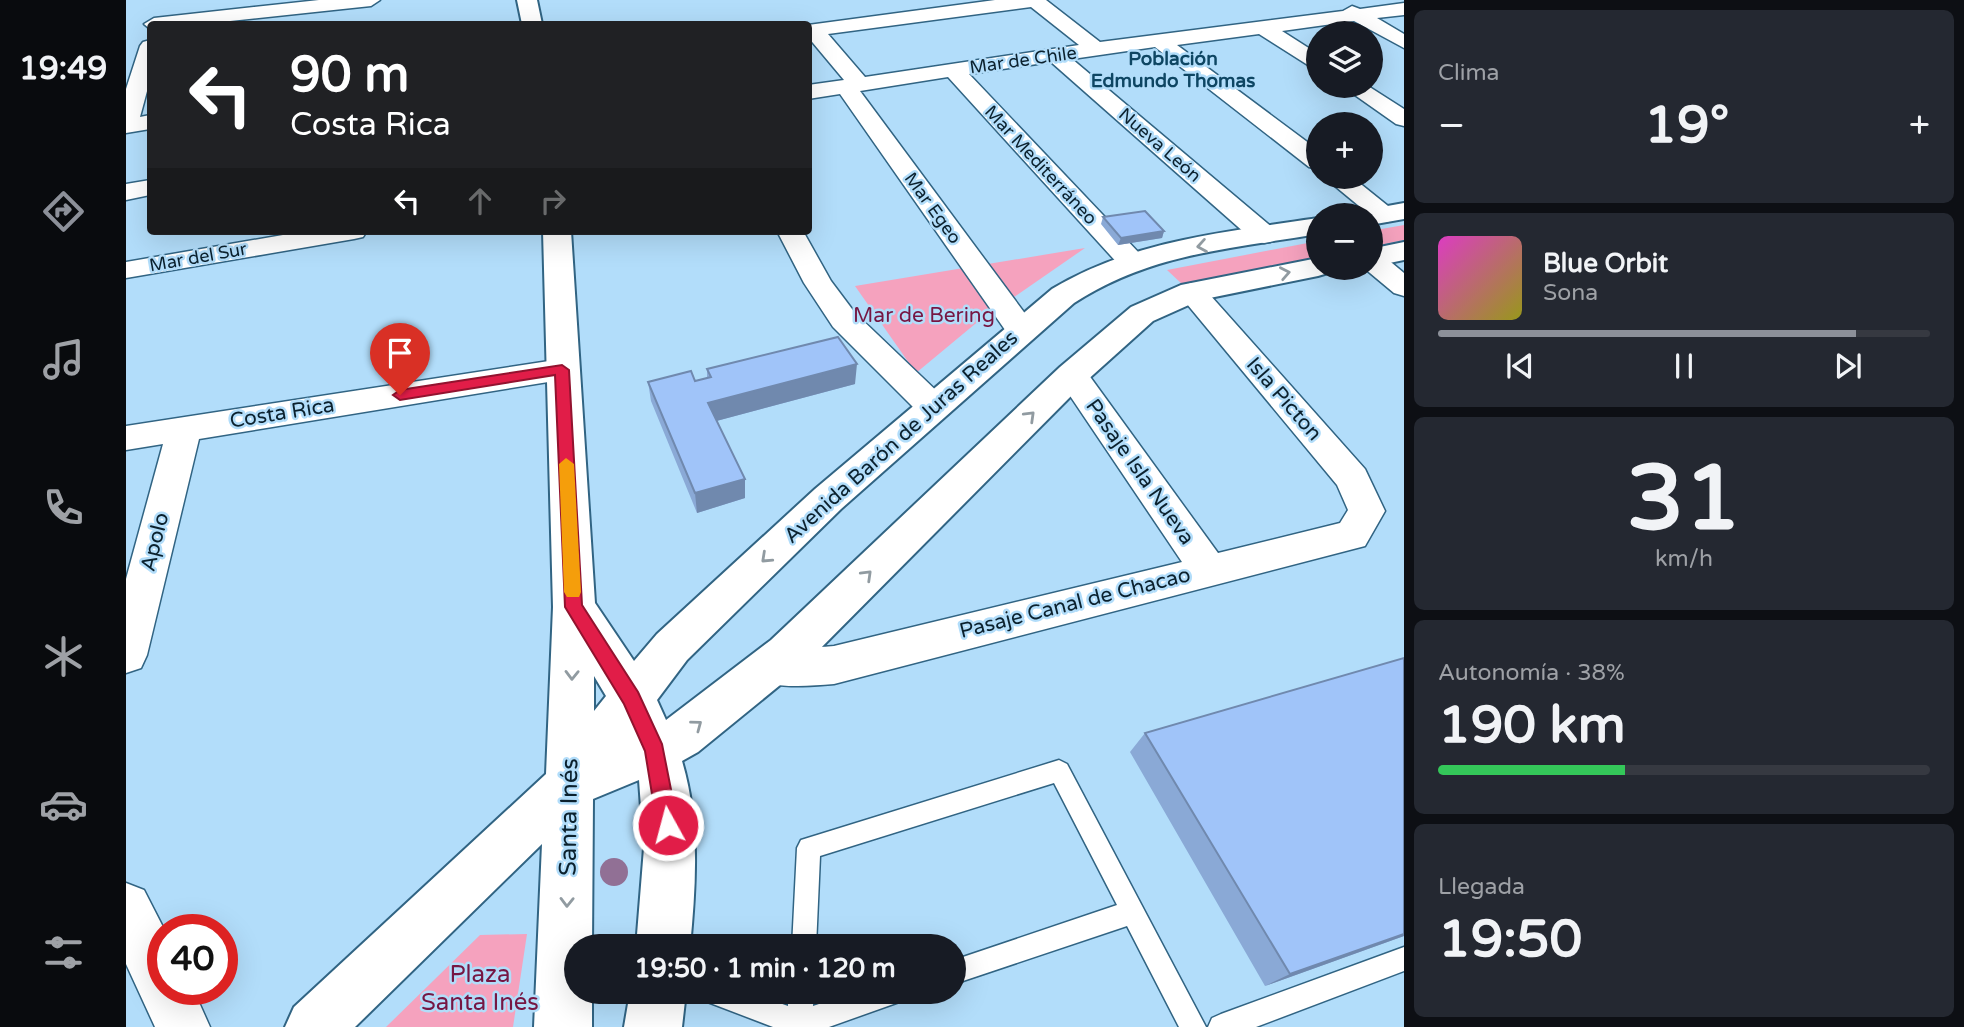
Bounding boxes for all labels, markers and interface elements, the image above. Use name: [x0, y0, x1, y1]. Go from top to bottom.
map controls: [1306, 21, 1383, 280]
button: layers: [1306, 21, 1383, 98]
street label: Mar de Chile: [968, 42, 1078, 78]
text: 90 m: [290, 46, 409, 105]
district label: Población Edmundo Thomas: [1091, 48, 1255, 92]
icon: left: [175, 49, 266, 140]
text: 19:49: [19, 50, 107, 88]
text: Clima: [1438, 59, 1499, 87]
text: 19°: [1644, 94, 1729, 157]
street label: Mar Mediterráneo: [980, 101, 1102, 229]
street label: Nueva León: [1114, 103, 1206, 187]
text: −: [1438, 103, 1465, 149]
text: +: [1909, 103, 1930, 149]
text: Costa Rica: [290, 106, 451, 144]
button: +: [1306, 112, 1383, 189]
street label: Mar Egeo: [900, 168, 966, 248]
icon: left: [388, 182, 426, 220]
icon: ahead: [461, 182, 499, 220]
icon: right: [534, 182, 572, 220]
icon: directions: [39, 187, 88, 236]
button: −: [1306, 203, 1383, 280]
one-way arrow: [1196, 237, 1208, 252]
street label: Mar del Sur: [148, 238, 249, 276]
text: Blue Orbit: [1543, 248, 1668, 279]
one-way arrow: [1279, 267, 1291, 282]
text: Sona: [1543, 279, 1598, 307]
park label: Mar de Bering: [853, 303, 995, 328]
pin: [370, 323, 430, 395]
street label: Avenida Barón de Juras Reales: [779, 325, 1023, 549]
icon: arrive: [381, 334, 419, 372]
icon: music: [39, 335, 88, 384]
icon: previous: [1501, 347, 1539, 385]
icon: pause: [1665, 347, 1703, 385]
icon: next: [1829, 347, 1867, 385]
street label: Isla Picton: [1241, 352, 1327, 446]
street label: Costa Rica: [228, 392, 336, 434]
street label: Pasaje Isla Nueva: [1080, 394, 1200, 550]
one-way arrow: [1022, 411, 1035, 424]
text: 31: [1627, 444, 1741, 554]
icon: phone: [39, 483, 88, 532]
street label: Apolo: [136, 510, 174, 574]
text: km/h: [1655, 545, 1713, 573]
one-way arrow: [761, 549, 774, 562]
street label: Pasaje Canal de Chacao: [957, 562, 1193, 644]
one-way arrow: [859, 570, 872, 583]
icon: climate: [39, 632, 88, 681]
text: Autonomía · 38%: [1438, 659, 1625, 687]
one-way arrow: [564, 670, 580, 681]
text: 190 km: [1438, 694, 1626, 757]
one-way arrow: [689, 720, 701, 733]
street label: Santa Inés: [553, 758, 585, 876]
icon: car: [39, 780, 88, 829]
position arrow: [631, 788, 705, 862]
text: Llegada: [1438, 873, 1525, 901]
one-way arrow: [559, 897, 575, 908]
text: 19:50: [1438, 908, 1582, 971]
speed limit sign: 40: [147, 914, 238, 1005]
icon: filters: [39, 928, 88, 977]
text: 19:50 · 1 min · 120 m: [634, 953, 896, 984]
park label: Plaza Santa Inés: [421, 960, 539, 1017]

